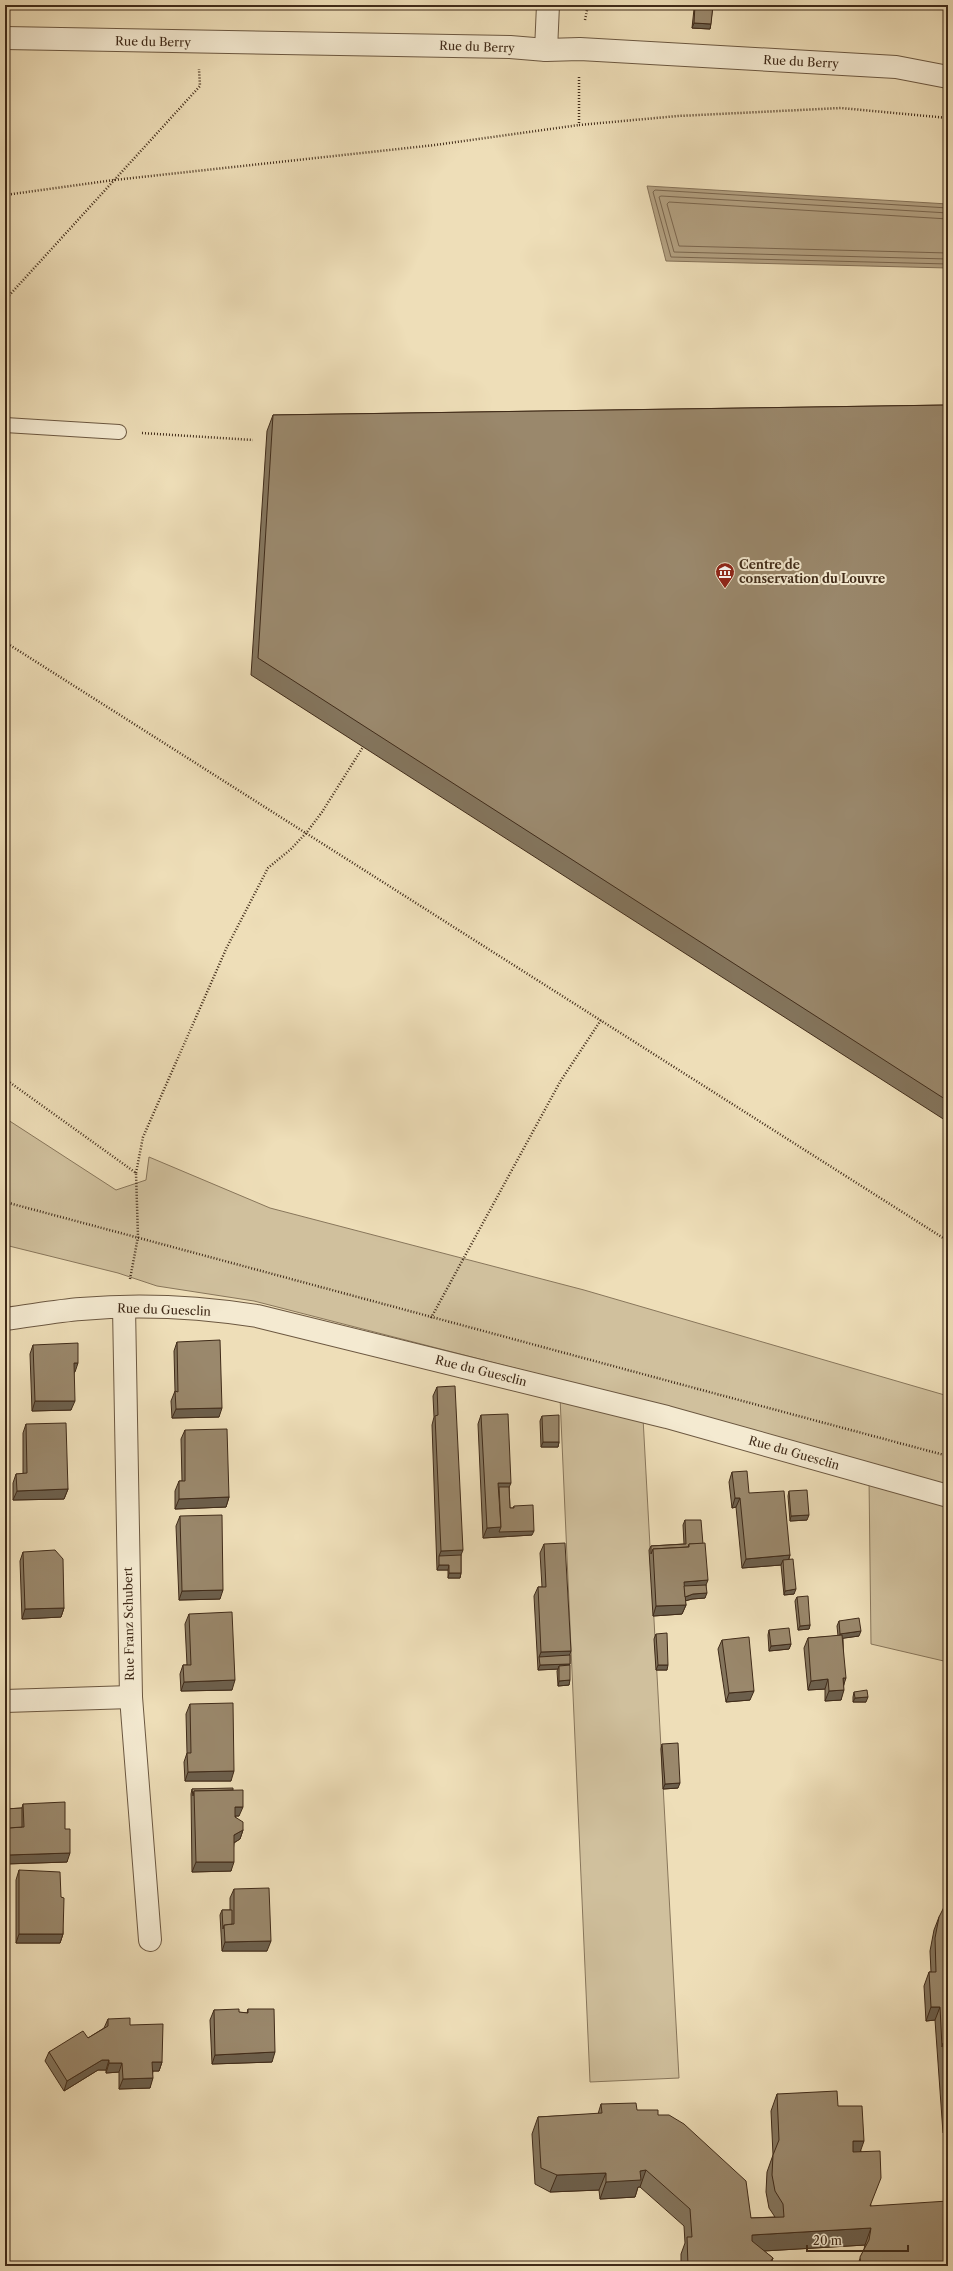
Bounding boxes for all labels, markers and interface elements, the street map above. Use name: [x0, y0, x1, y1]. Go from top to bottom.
street label: Rue du Berry: [115, 33, 191, 50]
street label: Rue du Berry: [439, 38, 516, 55]
street label: Rue du Berry: [763, 52, 840, 71]
place label: Centre de conservation du Louvre: [739, 557, 885, 586]
museum icon: Centre de conservation du Louvre: [714, 561, 736, 589]
street label: Rue du Guesclin: [117, 1300, 212, 1319]
street label: Rue du Guesclin: [434, 1352, 529, 1389]
street label: Rue du Guesclin: [747, 1432, 842, 1473]
street label: Rue Franz Schubert: [120, 1566, 137, 1681]
scale bar: [807, 2227, 908, 2253]
text: 20 m: [813, 2233, 842, 2248]

